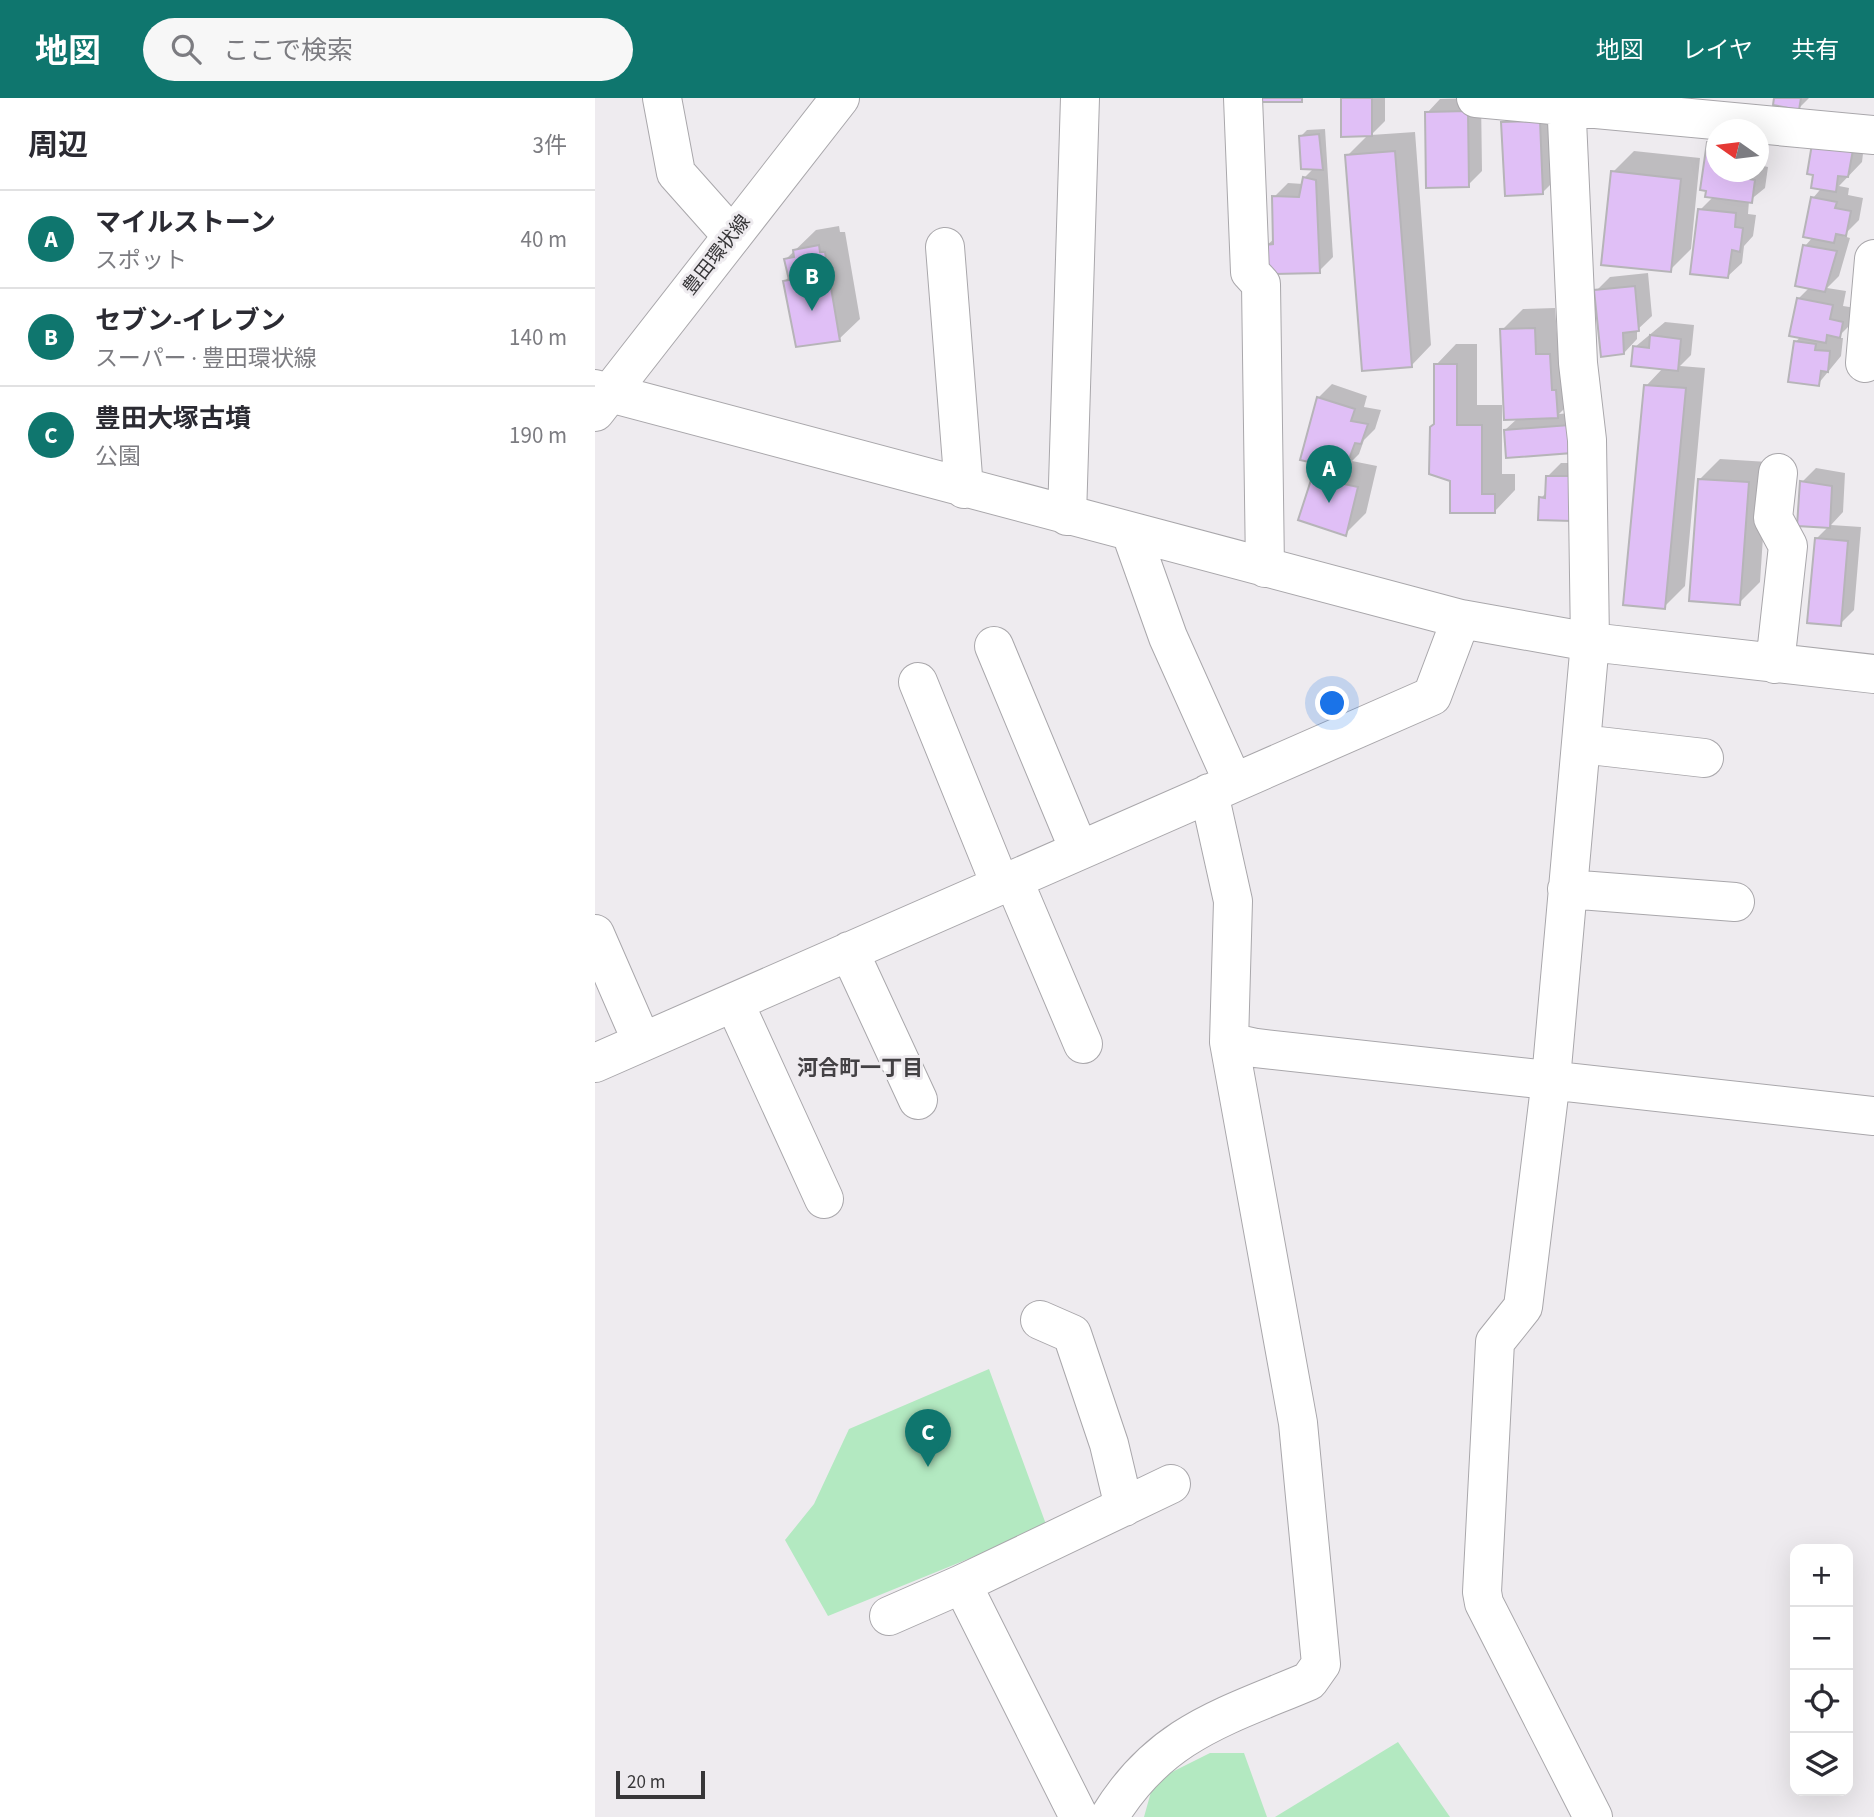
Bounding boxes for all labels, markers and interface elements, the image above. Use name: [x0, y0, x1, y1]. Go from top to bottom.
search box: [143, 18, 633, 81]
text: 地図: [35, 28, 101, 75]
icon: search: [167, 30, 205, 68]
text: ここで検索: [223, 32, 353, 69]
text: 地図: [1596, 33, 1644, 68]
text: レイヤ: [1682, 33, 1753, 68]
text: 共有: [1791, 33, 1839, 68]
north arrow: [1706, 119, 1769, 182]
text: 周辺: [28, 124, 88, 167]
text: 3件: [533, 129, 567, 162]
text: マイルストーン: [95, 204, 276, 241]
street label: 豊田環状線: [677, 209, 757, 301]
text: A: [44, 223, 58, 256]
text: 40 m: [520, 223, 567, 256]
text: スポット: [95, 244, 187, 277]
pin: B: [789, 253, 835, 311]
text: セブン-イレブン: [95, 302, 286, 339]
text: B: [44, 321, 58, 354]
text: 140 m: [509, 321, 567, 354]
text: スーパー · 豊田環状線: [95, 342, 317, 375]
text: 豊田大塚古墳: [95, 400, 251, 437]
text: C: [44, 419, 58, 452]
text: 190 m: [509, 419, 567, 452]
text: 公園: [95, 440, 141, 473]
pin: A: [1306, 445, 1352, 503]
your location: [1315, 686, 1349, 720]
district label: 河合町一丁目: [797, 1053, 923, 1083]
pin: C: [905, 1409, 951, 1467]
map controls: [1790, 1544, 1853, 1796]
button: +: [1790, 1544, 1853, 1607]
button: −: [1790, 1607, 1853, 1670]
button: locate: [1790, 1670, 1853, 1733]
button: layers: [1790, 1733, 1853, 1796]
scale bar: [616, 1768, 705, 1800]
text: 20 m: [627, 1769, 665, 1796]

